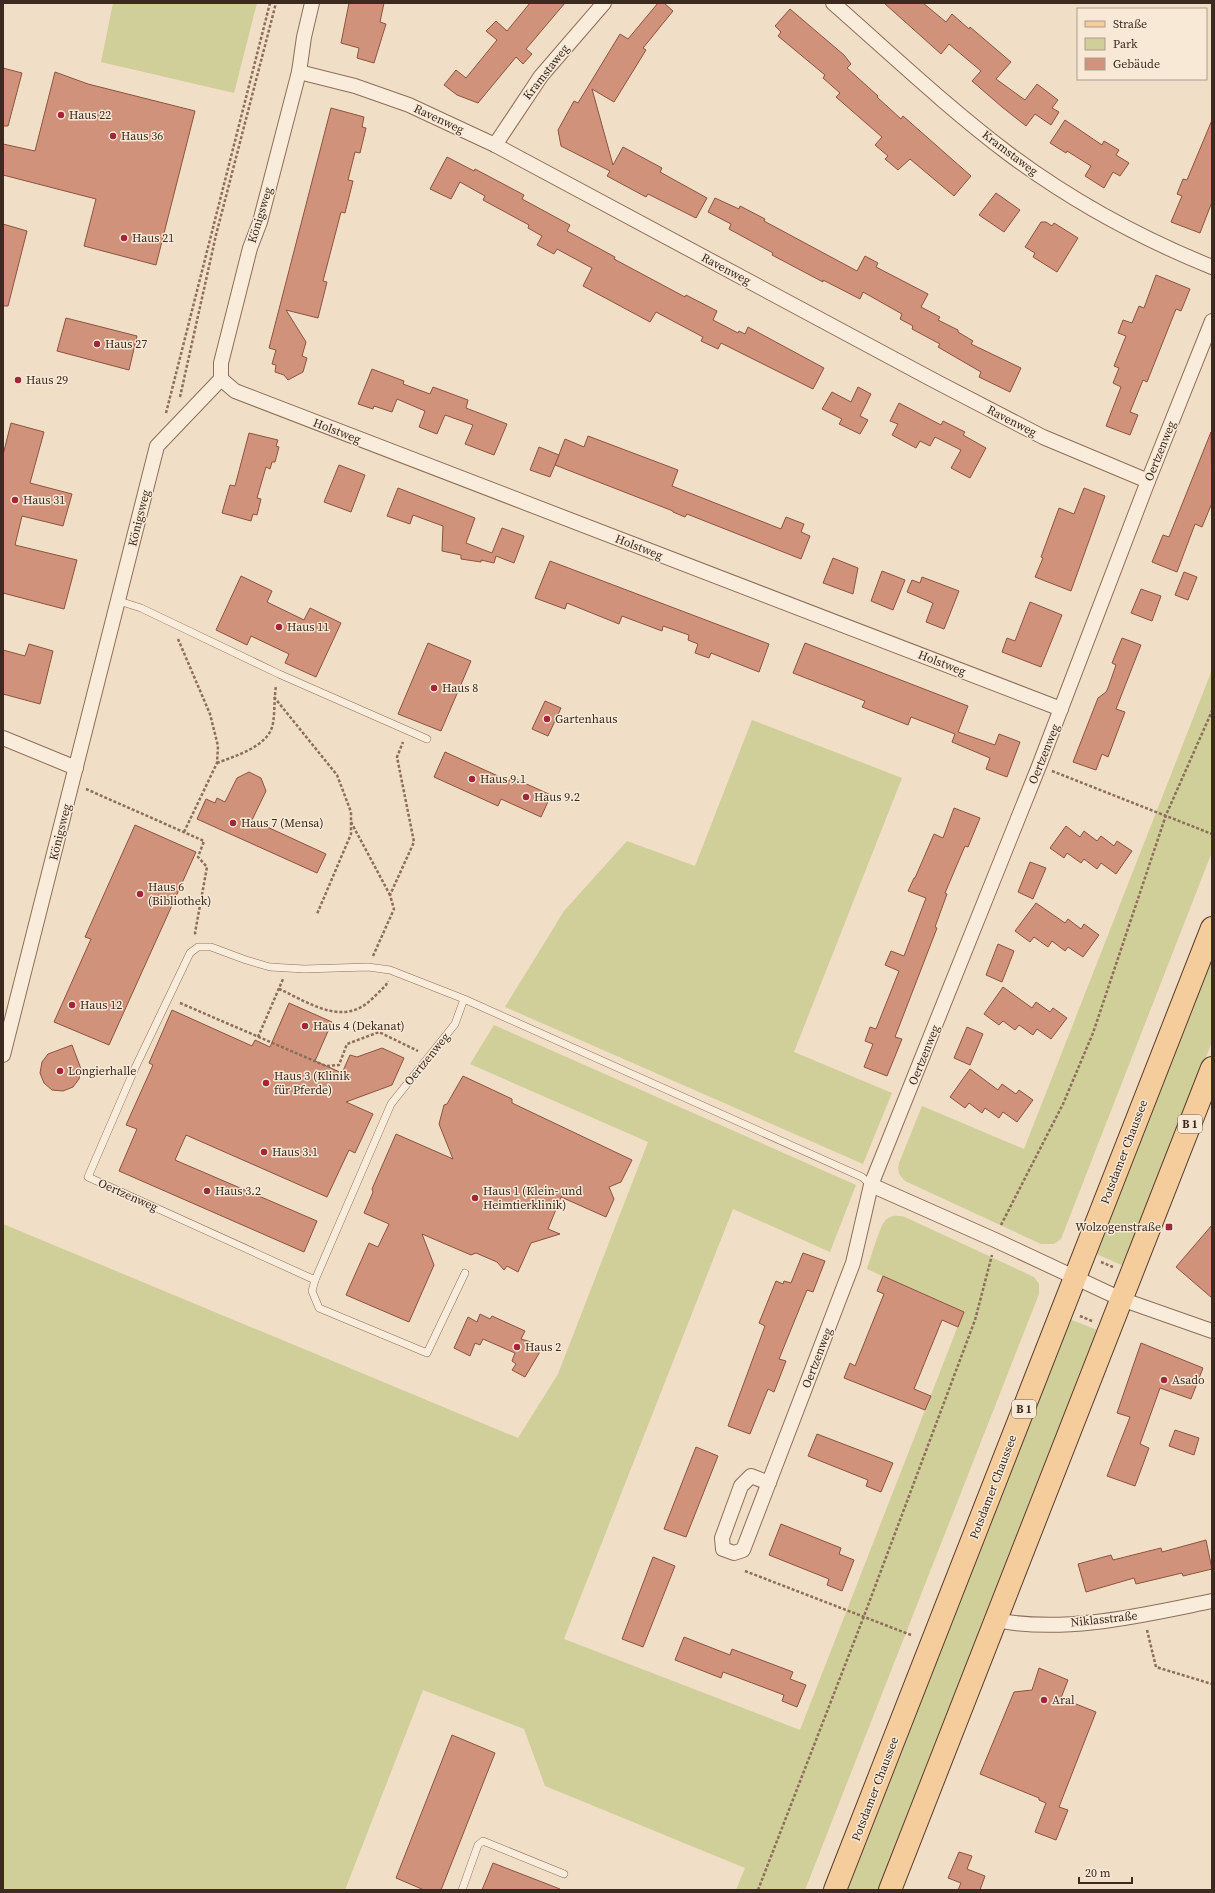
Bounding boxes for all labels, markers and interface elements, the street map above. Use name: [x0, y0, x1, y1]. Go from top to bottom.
legend: [1077, 8, 1207, 80]
text: Straße: [1113, 16, 1147, 32]
text: Park: [1113, 36, 1138, 52]
street label: Kramstaweg: [519, 41, 573, 103]
text: Gebäude: [1113, 56, 1160, 72]
street label: Ravenweg: [411, 100, 467, 138]
place label: Haus 22: [69, 107, 111, 123]
marker: Haus 22: [56, 110, 66, 120]
street label: Kramstaweg: [979, 127, 1041, 179]
place label: Haus 36: [121, 128, 163, 144]
marker: Haus 36: [108, 131, 118, 141]
street label: Königsweg: [244, 185, 276, 245]
place label: Haus 21: [132, 230, 174, 246]
marker: Haus 21: [119, 233, 129, 243]
street label: Ravenweg: [698, 249, 754, 289]
place label: Haus 27: [105, 336, 147, 352]
marker: Haus 27: [92, 339, 102, 349]
place label: Haus 29: [26, 372, 68, 388]
marker: Haus 29: [13, 375, 23, 385]
street label: Ravenweg: [984, 402, 1040, 440]
street label: Holstweg: [311, 415, 363, 447]
street label: Oertzenweg: [1141, 419, 1179, 483]
street label: Königsweg: [124, 488, 154, 548]
place label: Haus 31: [23, 492, 65, 508]
marker: Haus 31: [10, 495, 20, 505]
street label: Holstweg: [613, 531, 665, 563]
place label: Haus 11: [287, 619, 329, 635]
marker: Haus 11: [274, 622, 284, 632]
street label: Holstweg: [916, 647, 968, 679]
place label: Haus 8: [442, 680, 478, 696]
marker: Haus 8: [429, 683, 439, 693]
place label: Gartenhaus: [555, 711, 617, 727]
marker: Gartenhaus: [542, 714, 552, 724]
street label: Oertzenweg: [1025, 722, 1063, 786]
place label: Haus 9.1: [480, 771, 526, 787]
marker: Haus 9.1: [467, 774, 477, 784]
place label: Haus 9.2: [534, 789, 580, 805]
marker: Haus 9.2: [521, 792, 531, 802]
street label: Königsweg: [45, 802, 75, 862]
place label: Haus 7 (Mensa): [241, 815, 324, 831]
marker: Haus 7 (Mensa): [228, 818, 238, 828]
place label: Haus 6 (Bibliothek): [148, 879, 211, 909]
marker: Haus 6 (Bibliothek): [135, 889, 145, 899]
place label: Haus 12: [80, 997, 122, 1013]
marker: Haus 12: [67, 1000, 77, 1010]
place label: Haus 4 (Dekanat): [313, 1018, 405, 1034]
marker: Haus 4 (Dekanat): [300, 1021, 310, 1031]
street label: Oertzenweg: [905, 1023, 943, 1087]
street label: Oertzenweg: [401, 1029, 453, 1089]
place label: Longierhalle: [68, 1063, 136, 1079]
marker: Longierhalle: [55, 1066, 65, 1076]
place label: Haus 3 (Klinik für Pferde): [274, 1068, 350, 1098]
marker: Haus 3 (Klinik für Pferde): [261, 1078, 271, 1088]
street label: Potsdamer Chaussee: [1097, 1098, 1151, 1206]
road number: B 1: [1178, 1115, 1202, 1133]
place label: Haus 3.1: [272, 1144, 318, 1160]
marker: Haus 3.1: [259, 1147, 269, 1157]
street label: Oertzenweg: [96, 1175, 160, 1215]
place label: Haus 3.2: [215, 1183, 261, 1199]
place label: Haus 1 (Klein- und Heimtierklinik): [483, 1183, 583, 1213]
marker: Haus 3.2: [202, 1186, 212, 1196]
marker: Haus 1 (Klein- und Heimtierklinik): [470, 1193, 480, 1203]
place label: Wolzogenstraße: [1075, 1219, 1161, 1235]
marker: Wolzogenstraße: [1164, 1222, 1174, 1232]
street label: Oertzenweg: [798, 1325, 836, 1391]
place label: Haus 2: [525, 1339, 561, 1355]
marker: Haus 2: [512, 1342, 522, 1352]
place label: Asado: [1172, 1372, 1205, 1388]
marker: Asado: [1159, 1375, 1169, 1385]
road number: B 1: [1012, 1400, 1036, 1418]
street label: Potsdamer Chaussee: [966, 1433, 1020, 1541]
street label: Niklasstraße: [1070, 1608, 1138, 1630]
place label: Aral: [1052, 1692, 1075, 1708]
marker: Aral: [1039, 1695, 1049, 1705]
street label: Potsdamer Chaussee: [848, 1735, 902, 1843]
scale bar: [1079, 1859, 1132, 1885]
text: 20 m: [1085, 1865, 1111, 1881]

